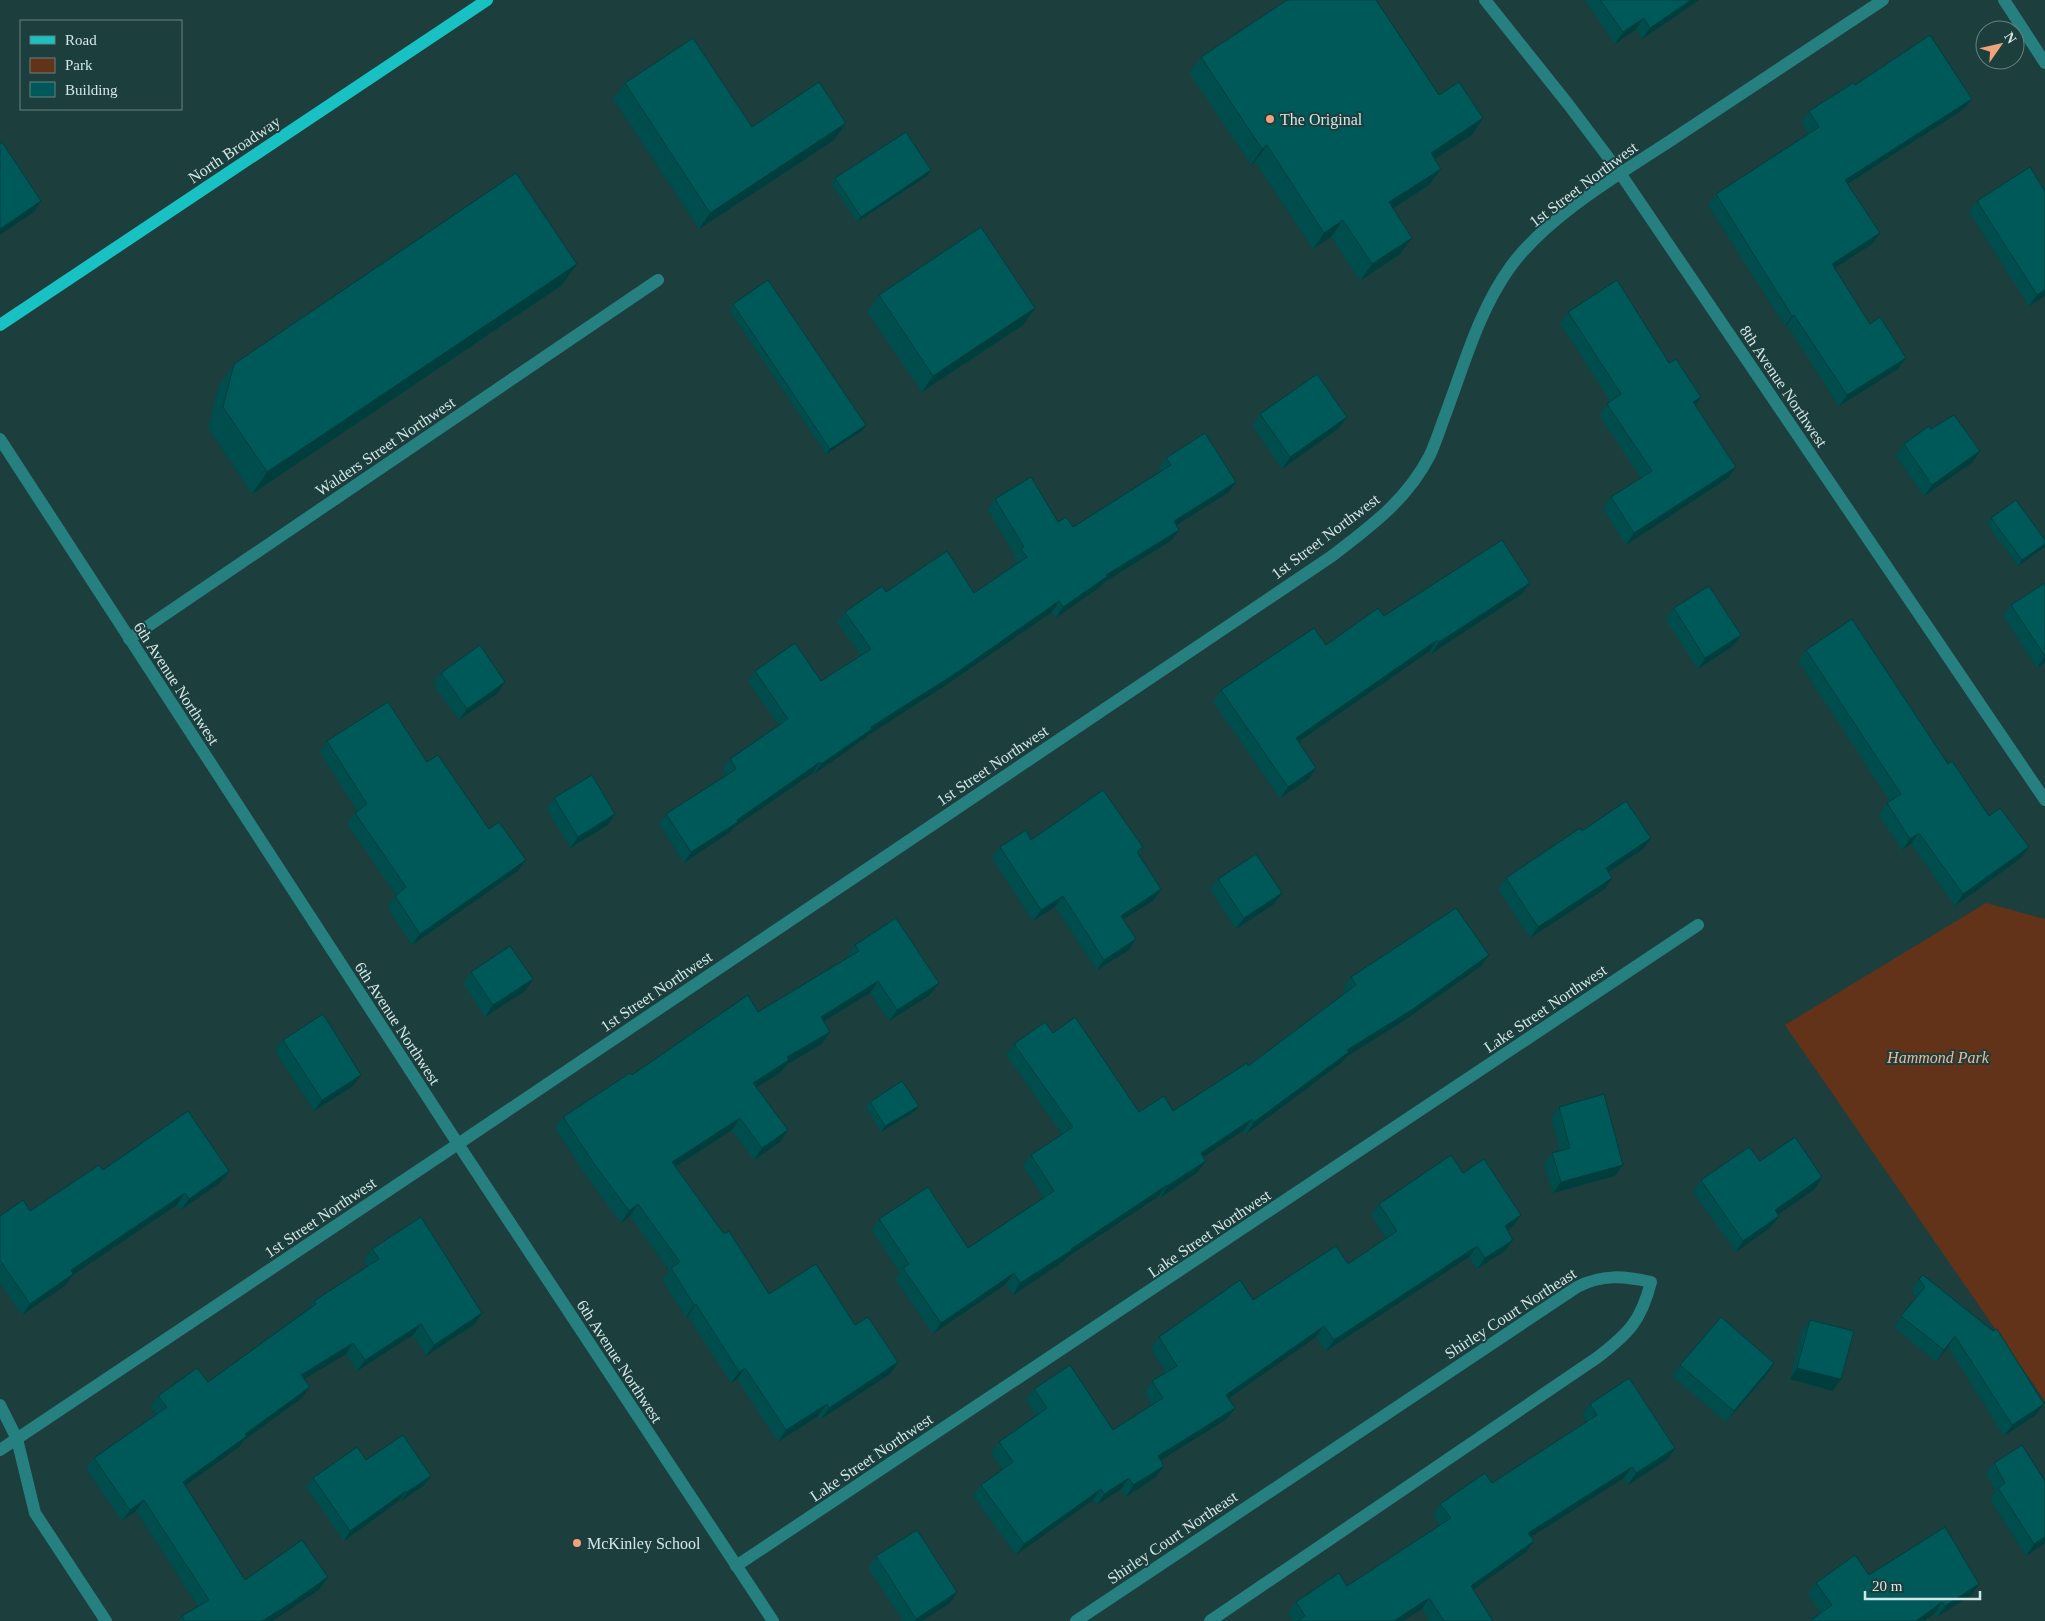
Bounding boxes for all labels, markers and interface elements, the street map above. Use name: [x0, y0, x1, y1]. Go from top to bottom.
legend: [20, 20, 182, 110]
north arrow: [1975, 20, 2025, 70]
text: N: [2001, 30, 2019, 46]
text: Road: [65, 32, 97, 48]
text: Park: [65, 57, 93, 73]
text: Building: [65, 82, 118, 98]
place label: The Original: [1280, 111, 1363, 129]
street label: North Broadway: [185, 112, 284, 187]
marker: The Original: [1264, 113, 1276, 125]
street label: 1st Street Northwest: [1526, 138, 1641, 231]
street label: 8th Avenue Northwest: [1737, 322, 1831, 451]
street label: Walders Street Northwest: [313, 393, 458, 499]
street label: 1st Street Northwest: [1268, 490, 1383, 583]
street label: 6th Avenue Northwest: [131, 619, 223, 748]
street label: 1st Street Northwest: [933, 722, 1052, 809]
street label: 1st Street Northwest: [597, 948, 716, 1035]
street label: 6th Avenue Northwest: [352, 959, 444, 1088]
street label: Lake Street Northwest: [1481, 961, 1610, 1056]
park label: Hammond Park: [1886, 1049, 1990, 1066]
street label: 1st Street Northwest: [261, 1174, 380, 1261]
street label: Lake Street Northwest: [1145, 1186, 1274, 1281]
street label: Shirley Court Northeast: [1442, 1264, 1580, 1363]
street label: 6th Avenue Northwest: [574, 1297, 666, 1426]
street label: Lake Street Northwest: [807, 1410, 936, 1505]
street label: Shirley Court Northeast: [1104, 1487, 1241, 1588]
place label: McKinley School: [587, 1535, 701, 1553]
marker: McKinley School: [571, 1537, 583, 1549]
scale bar: [1865, 1568, 1980, 1600]
text: 20 m: [1872, 1578, 1903, 1594]

